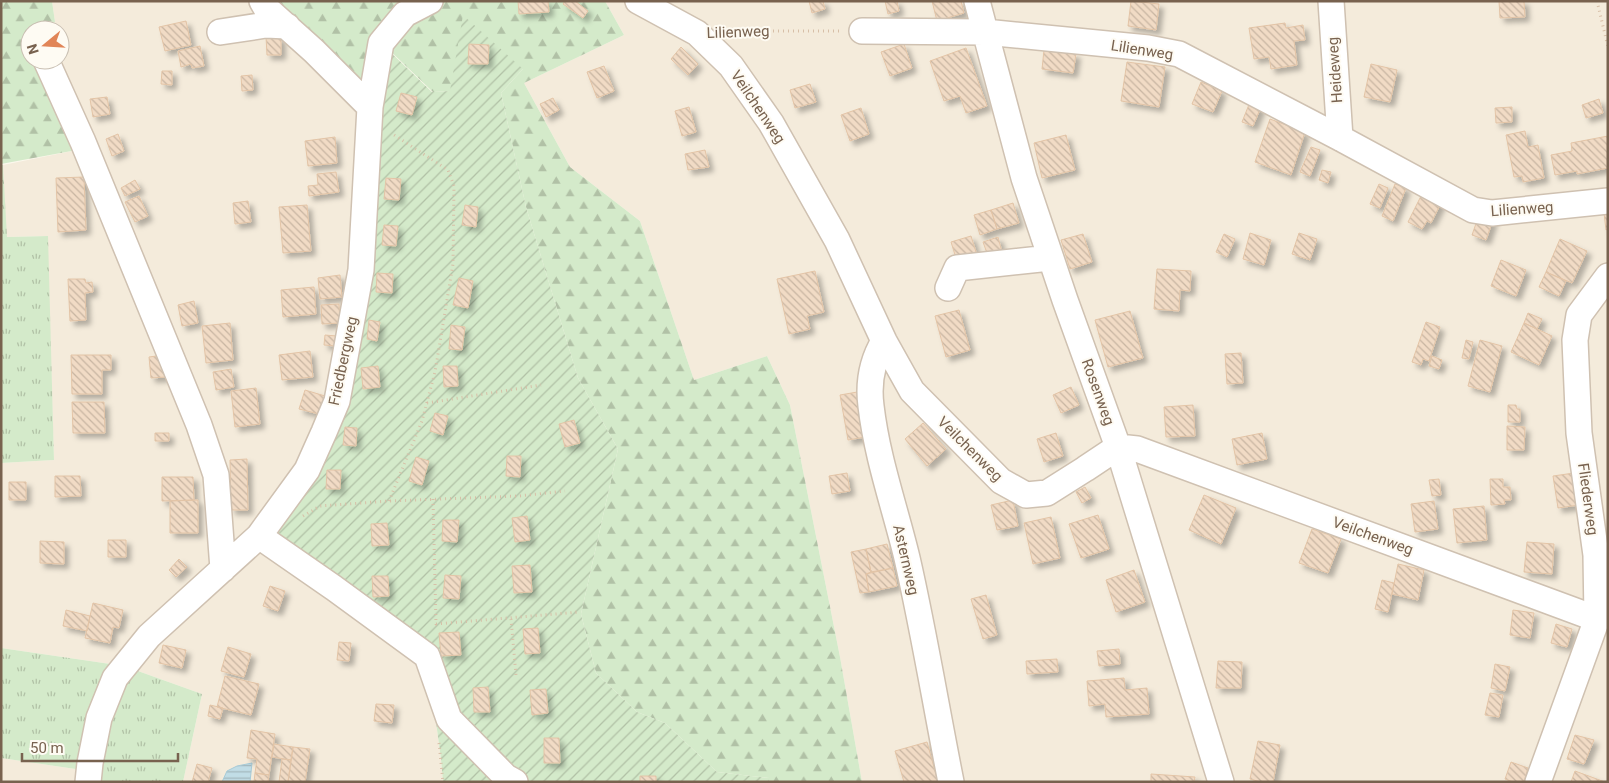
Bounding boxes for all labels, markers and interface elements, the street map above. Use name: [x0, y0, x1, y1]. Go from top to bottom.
north arrow: [20, 20, 70, 70]
street label: Lilienweg: [706, 22, 770, 42]
street label: Lilienweg: [1110, 36, 1174, 64]
street label: Heideweg: [1324, 36, 1346, 104]
text: N: [23, 42, 42, 56]
street label: Veilchenweg: [727, 67, 789, 147]
street label: Lilienweg: [1490, 198, 1554, 220]
street label: Friedbergweg: [325, 315, 361, 407]
street label: Rosenweg: [1078, 356, 1118, 428]
street label: Veilchenweg: [934, 413, 1006, 485]
street label: Fliederweg: [1574, 462, 1602, 536]
street label: Veilchenweg: [1330, 513, 1416, 559]
street label: Asternweg: [889, 523, 923, 597]
scale bar: [22, 730, 179, 762]
text: 50 m: [30, 739, 64, 757]

